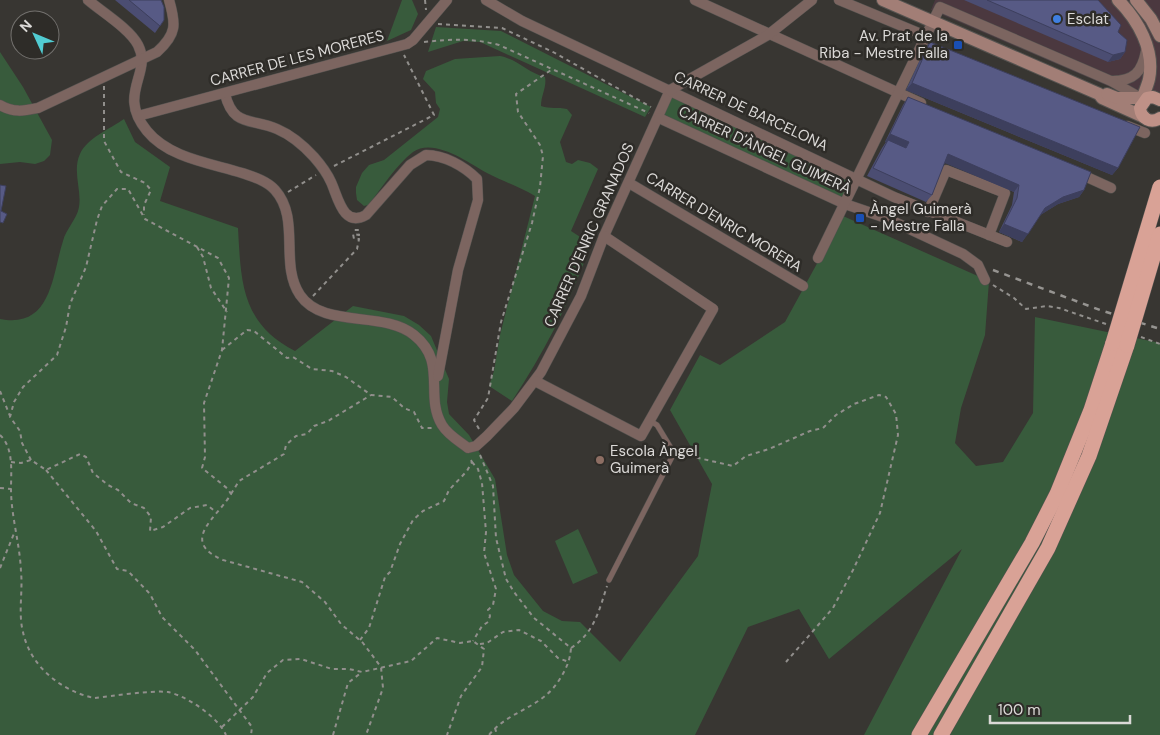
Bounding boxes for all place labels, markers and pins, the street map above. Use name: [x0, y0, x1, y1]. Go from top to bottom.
place label: Esclat: [1067, 9, 1109, 29]
marker: Esclat: [1051, 13, 1063, 25]
place label: Av. Prat de la Riba - Mestre Falla: [819, 26, 948, 63]
marker: Av. Prat de la Riba - Mestre Falla: [952, 39, 964, 51]
place label: Àngel Guimerà - Mestre Falla: [870, 199, 972, 236]
marker: Àngel Guimerà - Mestre Falla: [854, 212, 866, 224]
place label: Escola Àngel Guimerà: [610, 441, 697, 478]
marker: Escola Àngel Guimerà: [594, 454, 606, 466]

